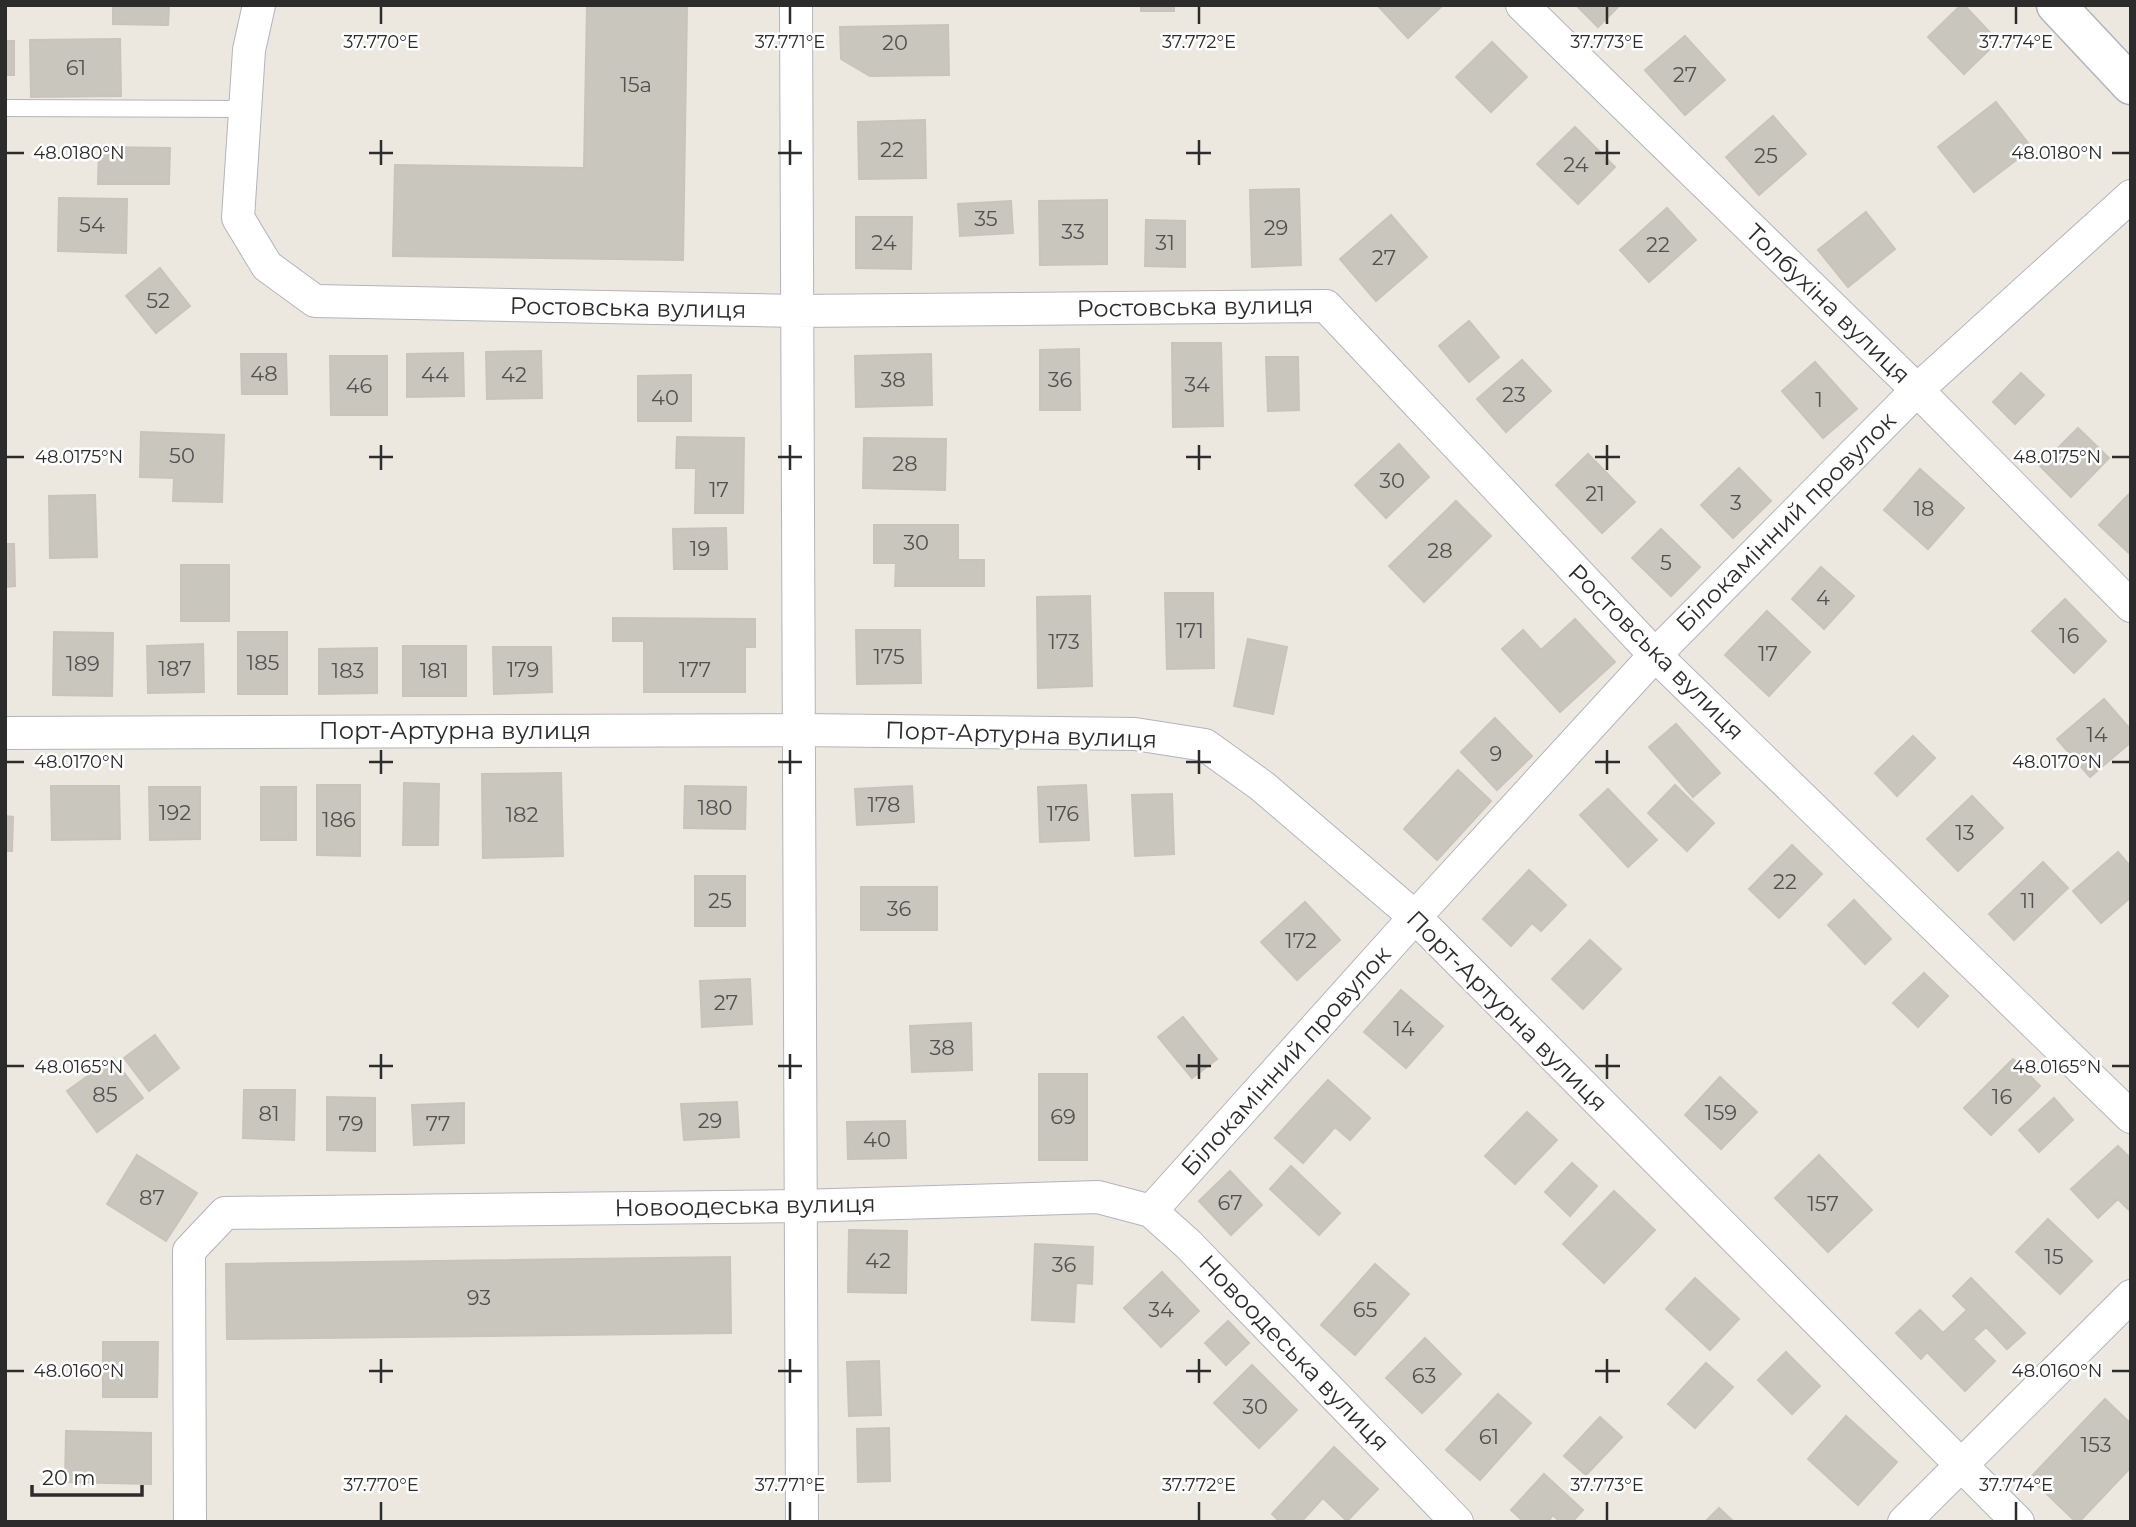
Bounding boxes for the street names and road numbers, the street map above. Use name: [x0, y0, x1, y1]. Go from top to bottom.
street label: Толбухіна вулиця: [1740, 218, 1917, 390]
street label: Ростовська вулиця: [1076, 290, 1314, 323]
street label: Ростовська вулиця: [509, 291, 747, 324]
street label: Білокамінний провулок: [1670, 406, 1902, 638]
street label: Ростовська вулиця: [1562, 558, 1750, 746]
street label: Порт-Артурна вулиця: [884, 715, 1158, 754]
street label: Порт-Артурна вулиця: [319, 716, 591, 745]
street label: Порт-Артурна вулиця: [1401, 904, 1614, 1117]
street label: Білокамінний провулок: [1175, 940, 1396, 1181]
street label: Новоодеська вулиця: [614, 1189, 876, 1222]
street label: Новоодеська вулиця: [1193, 1249, 1396, 1457]

